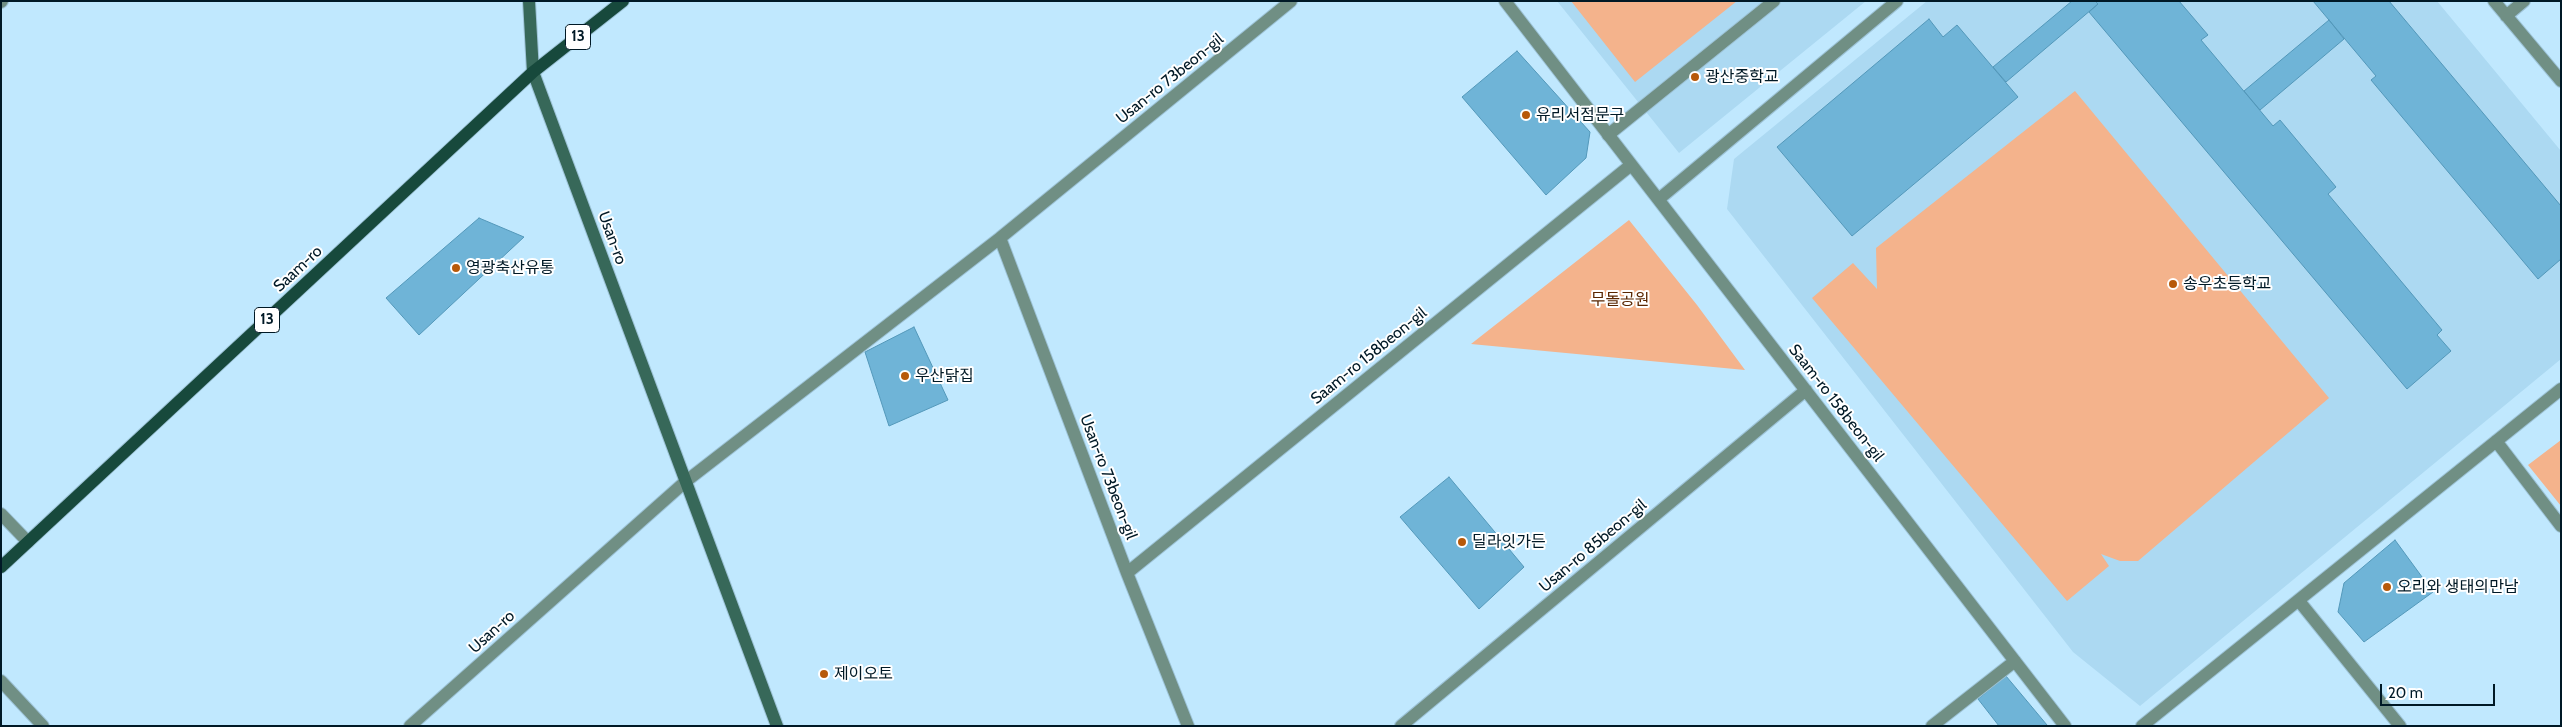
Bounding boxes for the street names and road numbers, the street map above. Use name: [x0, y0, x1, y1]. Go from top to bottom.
road number: 13: [566, 24, 590, 50]
street label: Usan-ro 73beon-gil: [1113, 30, 1227, 128]
street label: Usan-ro: [594, 209, 630, 267]
street label: Saam-ro: [270, 242, 326, 296]
street label: Saam-ro 158beon-gil: [1307, 303, 1431, 409]
road number: 13: [254, 308, 280, 332]
street label: Saam-ro 158beon-gil: [1784, 341, 1888, 465]
street label: Usan-ro 73beon-gil: [1075, 412, 1141, 542]
street label: Usan-ro 85beon-gil: [1535, 496, 1651, 596]
street label: Usan-ro: [465, 606, 519, 658]

